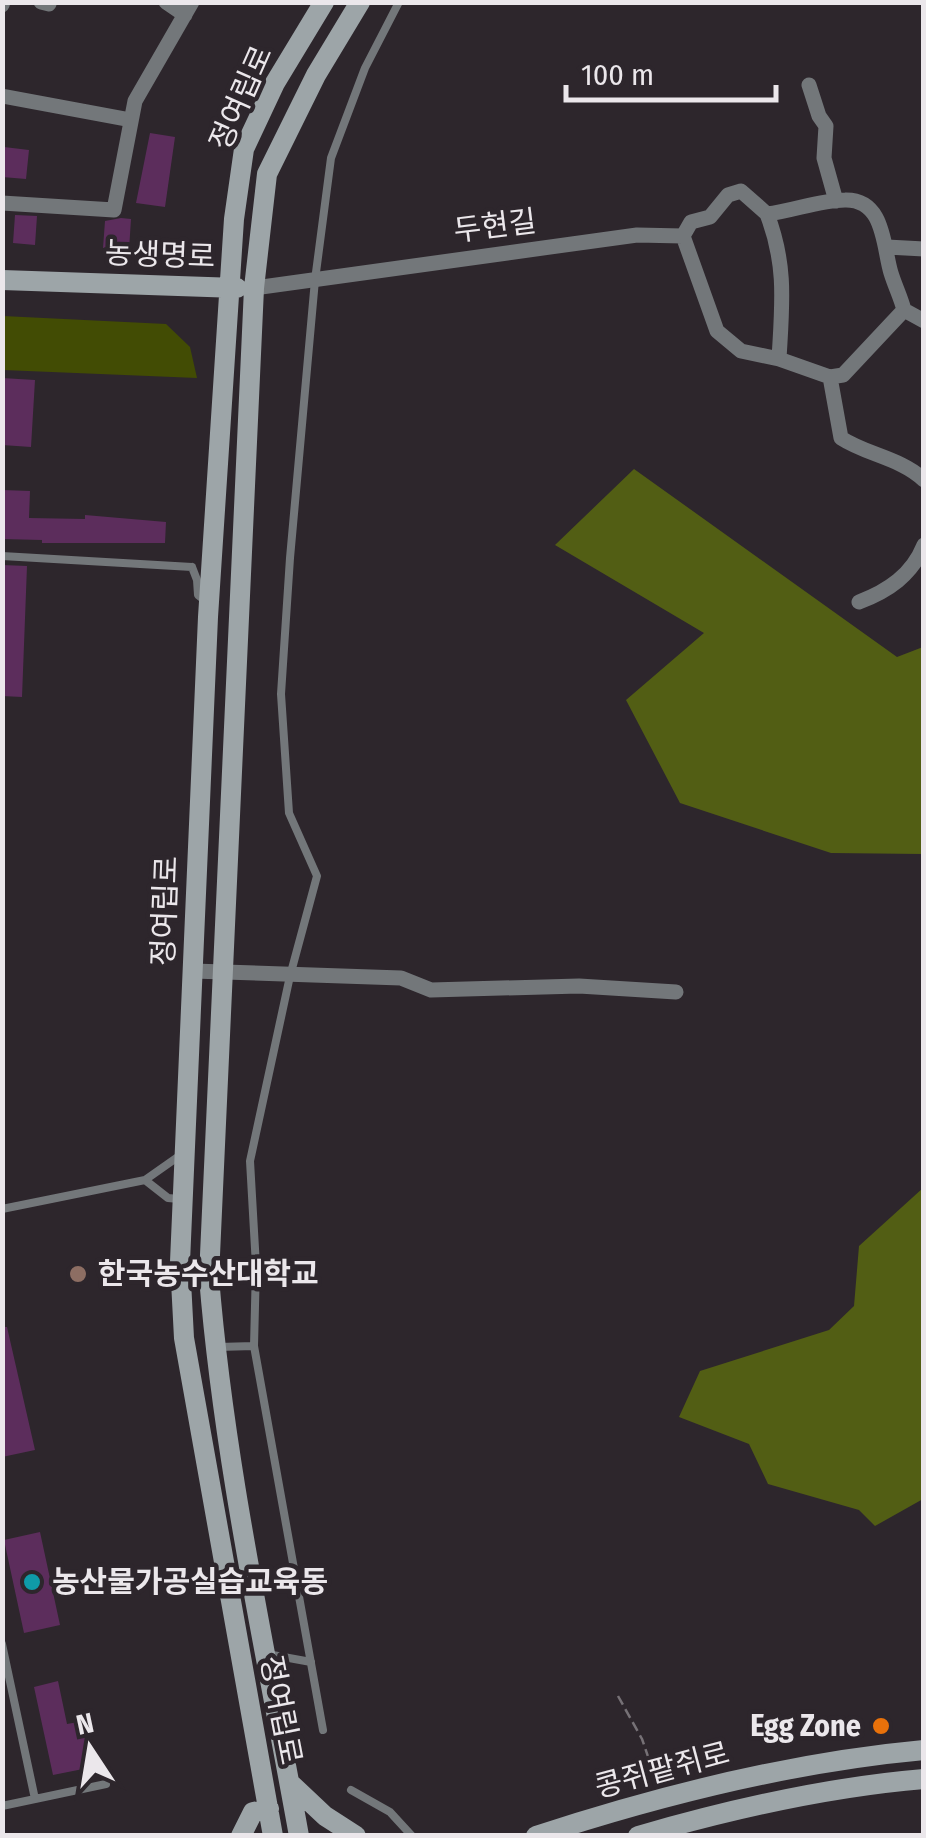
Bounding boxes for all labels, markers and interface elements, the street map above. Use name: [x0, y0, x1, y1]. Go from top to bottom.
street label: 정여립로: [202, 40, 280, 156]
scale bar: [566, 40, 776, 102]
text: 100 m: [581, 57, 654, 93]
street label: 두현길: [452, 203, 538, 249]
street label: 농생명로: [104, 235, 216, 275]
street label: 정여립로: [145, 855, 185, 967]
place label: 한국농수산대학교: [98, 1256, 319, 1292]
marker: 한국농수산대학교: [67, 1263, 89, 1285]
place label: 농산물가공실습교육동: [52, 1564, 328, 1600]
marker: 농산물가공실습교육동: [21, 1571, 43, 1593]
street label: 정여립로: [253, 1652, 309, 1768]
north arrow: [40, 1698, 140, 1798]
text: N: [73, 1706, 97, 1742]
place label: Egg Zone: [750, 1708, 861, 1744]
marker: Egg Zone: [870, 1715, 892, 1737]
street label: 콩쥐팥쥐로: [591, 1735, 733, 1805]

